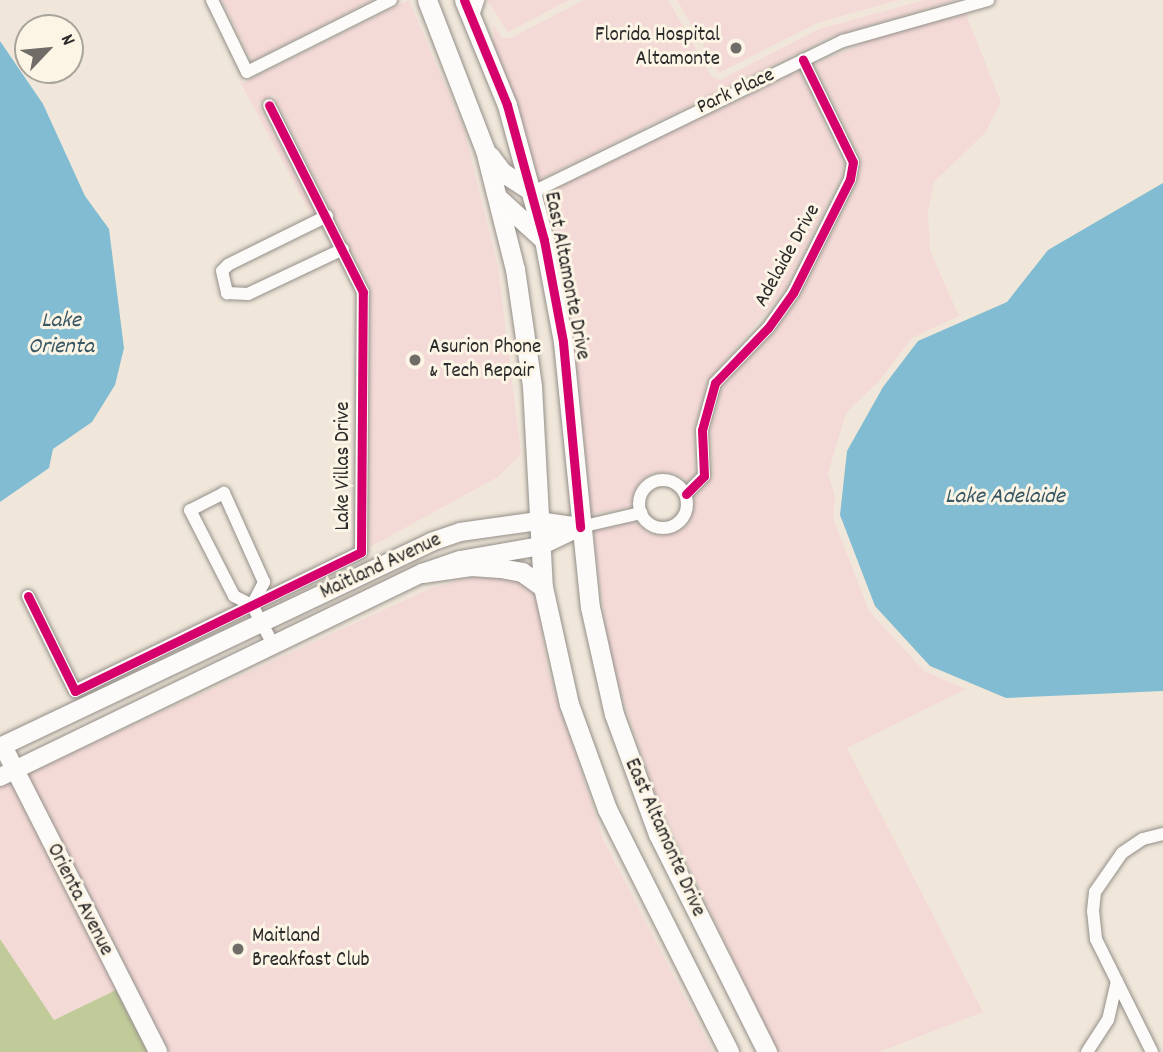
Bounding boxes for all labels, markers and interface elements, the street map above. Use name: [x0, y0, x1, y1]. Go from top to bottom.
north arrow: [14, 14, 84, 84]
place label: Florida Hospital Altamonte: [595, 23, 720, 73]
text: N: [52, 30, 81, 51]
marker: Florida Hospital Altamonte: [726, 38, 746, 58]
street label: Park Place: [693, 63, 779, 121]
street label: East Altamonte Drive: [537, 190, 595, 362]
street label: Adelaide Drive: [749, 200, 827, 312]
water label: Lake Orienta: [28, 308, 94, 362]
place label: Asurion Phone & Tech Repair: [429, 335, 541, 385]
marker: Asurion Phone & Tech Repair: [407, 352, 423, 368]
street label: Lake Villas Drive: [331, 401, 357, 531]
water label: Lake Adelaide: [945, 484, 1065, 512]
street label: Maitland Avenue: [317, 528, 445, 606]
street label: East Altamonte Drive: [618, 755, 710, 921]
street label: Orienta Avenue: [40, 840, 118, 960]
place label: Maitland Breakfast Club: [252, 924, 370, 974]
marker: Maitland Breakfast Club: [230, 941, 246, 957]

